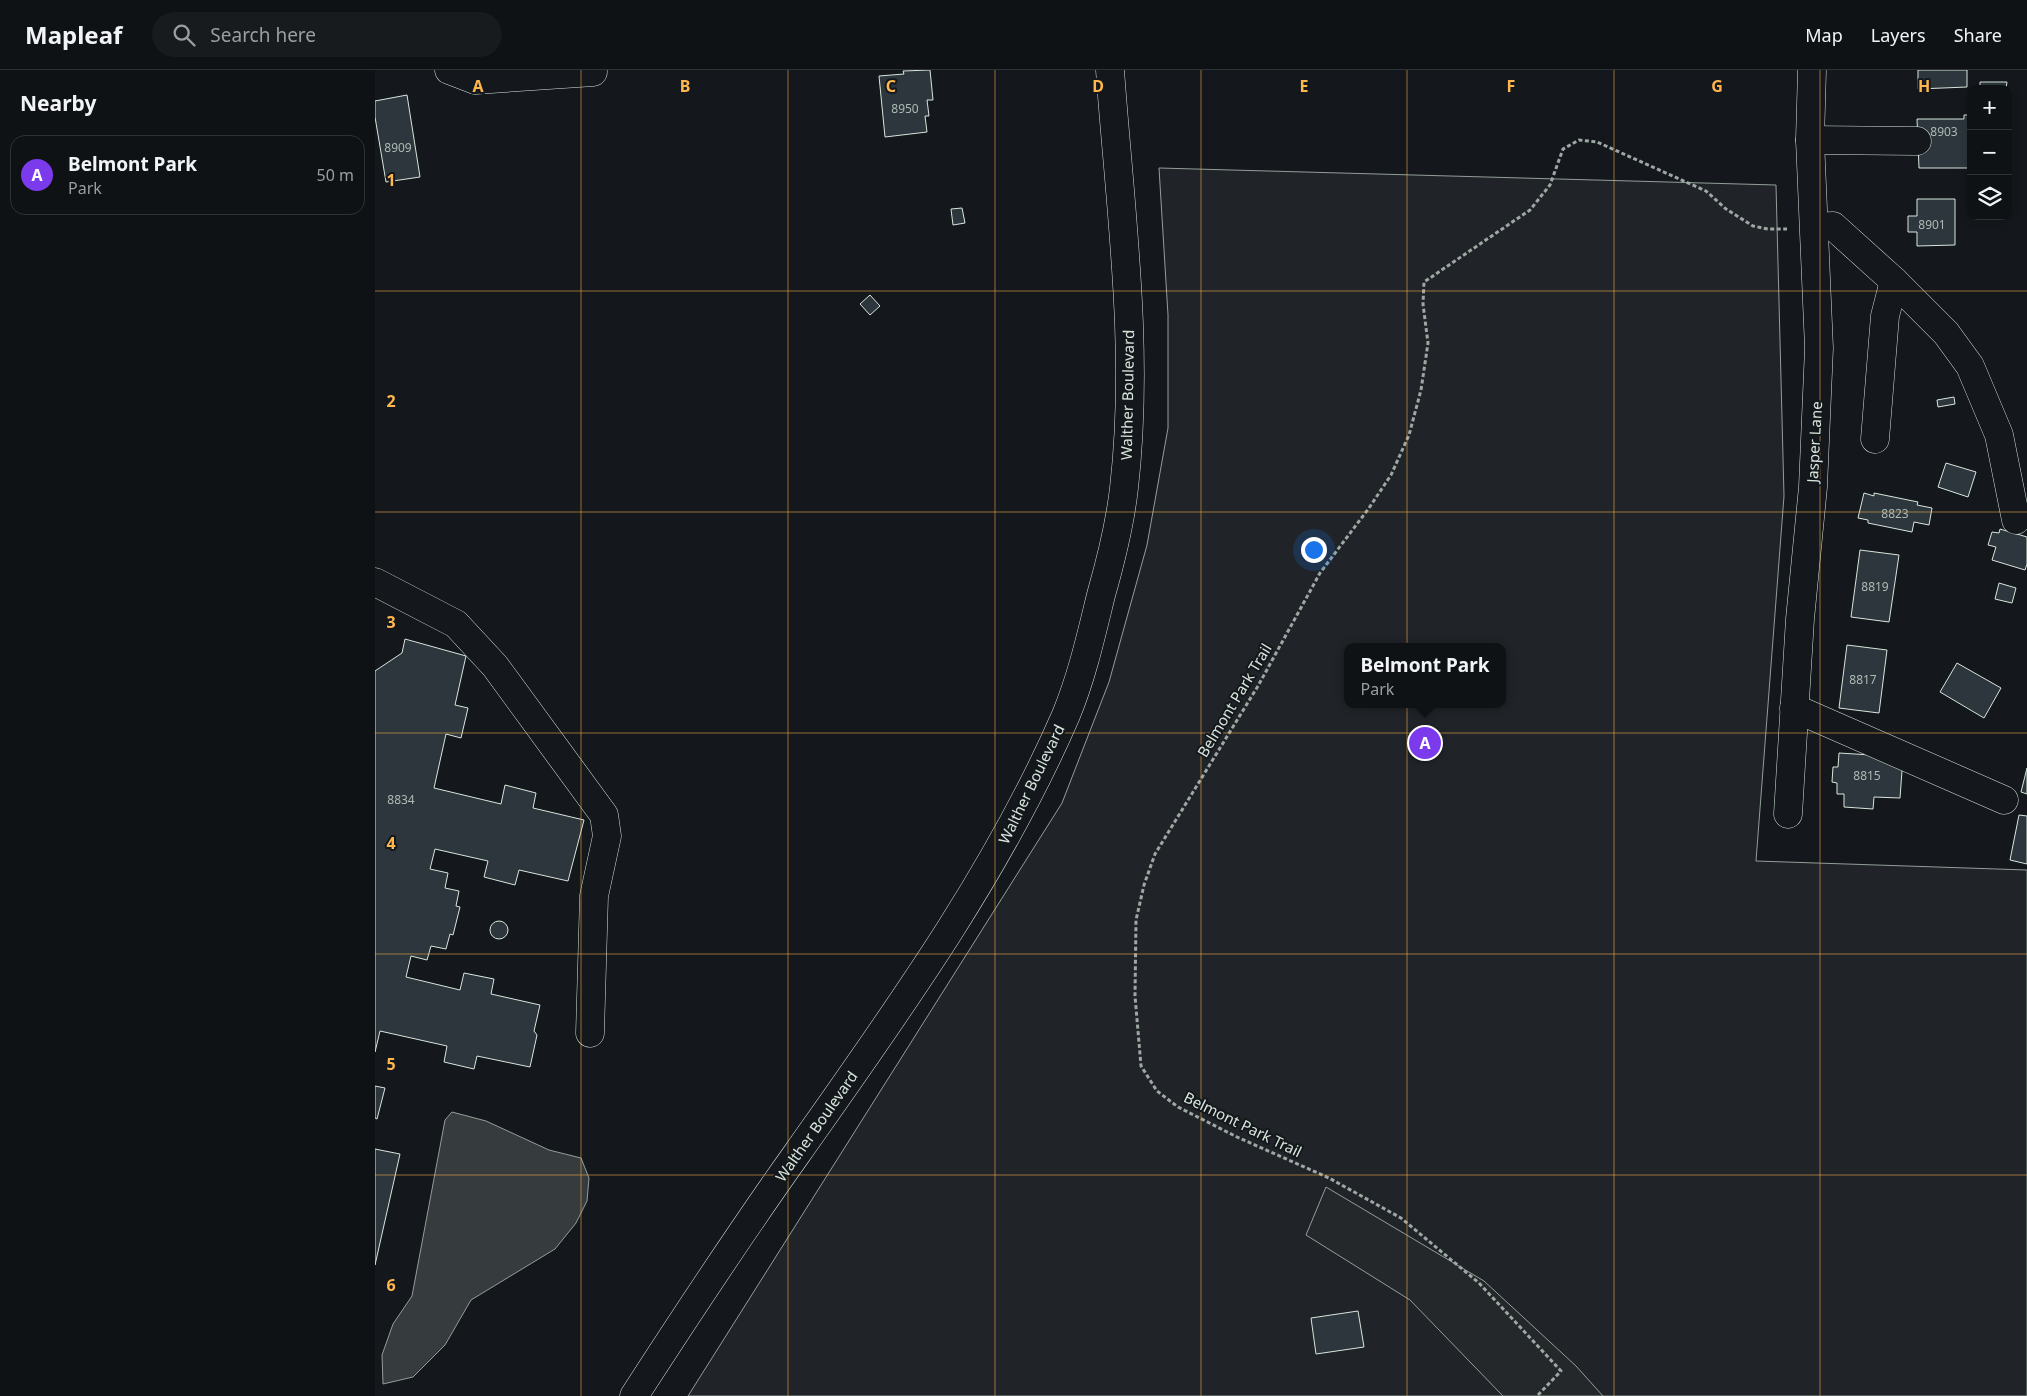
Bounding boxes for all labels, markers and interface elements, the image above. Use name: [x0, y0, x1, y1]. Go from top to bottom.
search box: [152, 12, 502, 57]
text: Mapleaf: [25, 18, 122, 51]
icon: search: [170, 21, 198, 49]
text: Search here: [210, 22, 316, 48]
text: Map: [1805, 23, 1843, 47]
text: Layers: [1871, 23, 1926, 47]
text: Share: [1954, 23, 2002, 47]
text: A: [472, 75, 484, 97]
text: B: [680, 75, 690, 97]
text: C: [886, 75, 896, 97]
text: D: [1092, 75, 1104, 97]
text: E: [1300, 75, 1309, 97]
text: F: [1507, 75, 1515, 97]
text: G: [1711, 75, 1723, 97]
text: H: [1918, 75, 1930, 97]
map controls: [1967, 85, 2012, 220]
button: +: [1967, 85, 2012, 130]
text: Nearby: [20, 89, 96, 117]
house number: 8950: [891, 100, 919, 117]
house number: 8903: [1930, 123, 1958, 140]
button: −: [1967, 130, 2012, 175]
house number: 8909: [384, 139, 412, 156]
text: Belmont Park: [68, 151, 197, 177]
text: A: [31, 164, 43, 186]
text: 50 m: [317, 164, 354, 186]
text: 1: [386, 169, 396, 191]
button: layers: [1967, 175, 2012, 220]
text: Park: [68, 177, 102, 199]
house number: 8901: [1918, 216, 1946, 233]
street label: Walther Boulevard: [1116, 330, 1138, 460]
text: 2: [386, 390, 396, 412]
street label: Jasper Lane: [1802, 401, 1826, 485]
house number: 8823: [1881, 505, 1909, 522]
your location: [1301, 537, 1327, 563]
house number: 8819: [1861, 578, 1889, 595]
text: 3: [386, 611, 396, 633]
street label: Belmont Park Trail: [1192, 640, 1276, 760]
popup: [1344, 643, 1506, 708]
text: Belmont Park: [1360, 652, 1490, 678]
house number: 8817: [1849, 671, 1877, 688]
text: Park: [1360, 678, 1394, 700]
street label: Walther Boulevard: [993, 721, 1069, 847]
pin: A: [1409, 724, 1441, 762]
house number: 8815: [1853, 767, 1881, 784]
house number: 8834: [387, 791, 415, 808]
text: 4: [386, 832, 396, 854]
text: 5: [386, 1053, 396, 1075]
street label: Walther Boulevard: [770, 1067, 862, 1185]
street label: Belmont Park Trail: [1181, 1087, 1305, 1161]
text: 6: [386, 1274, 396, 1296]

